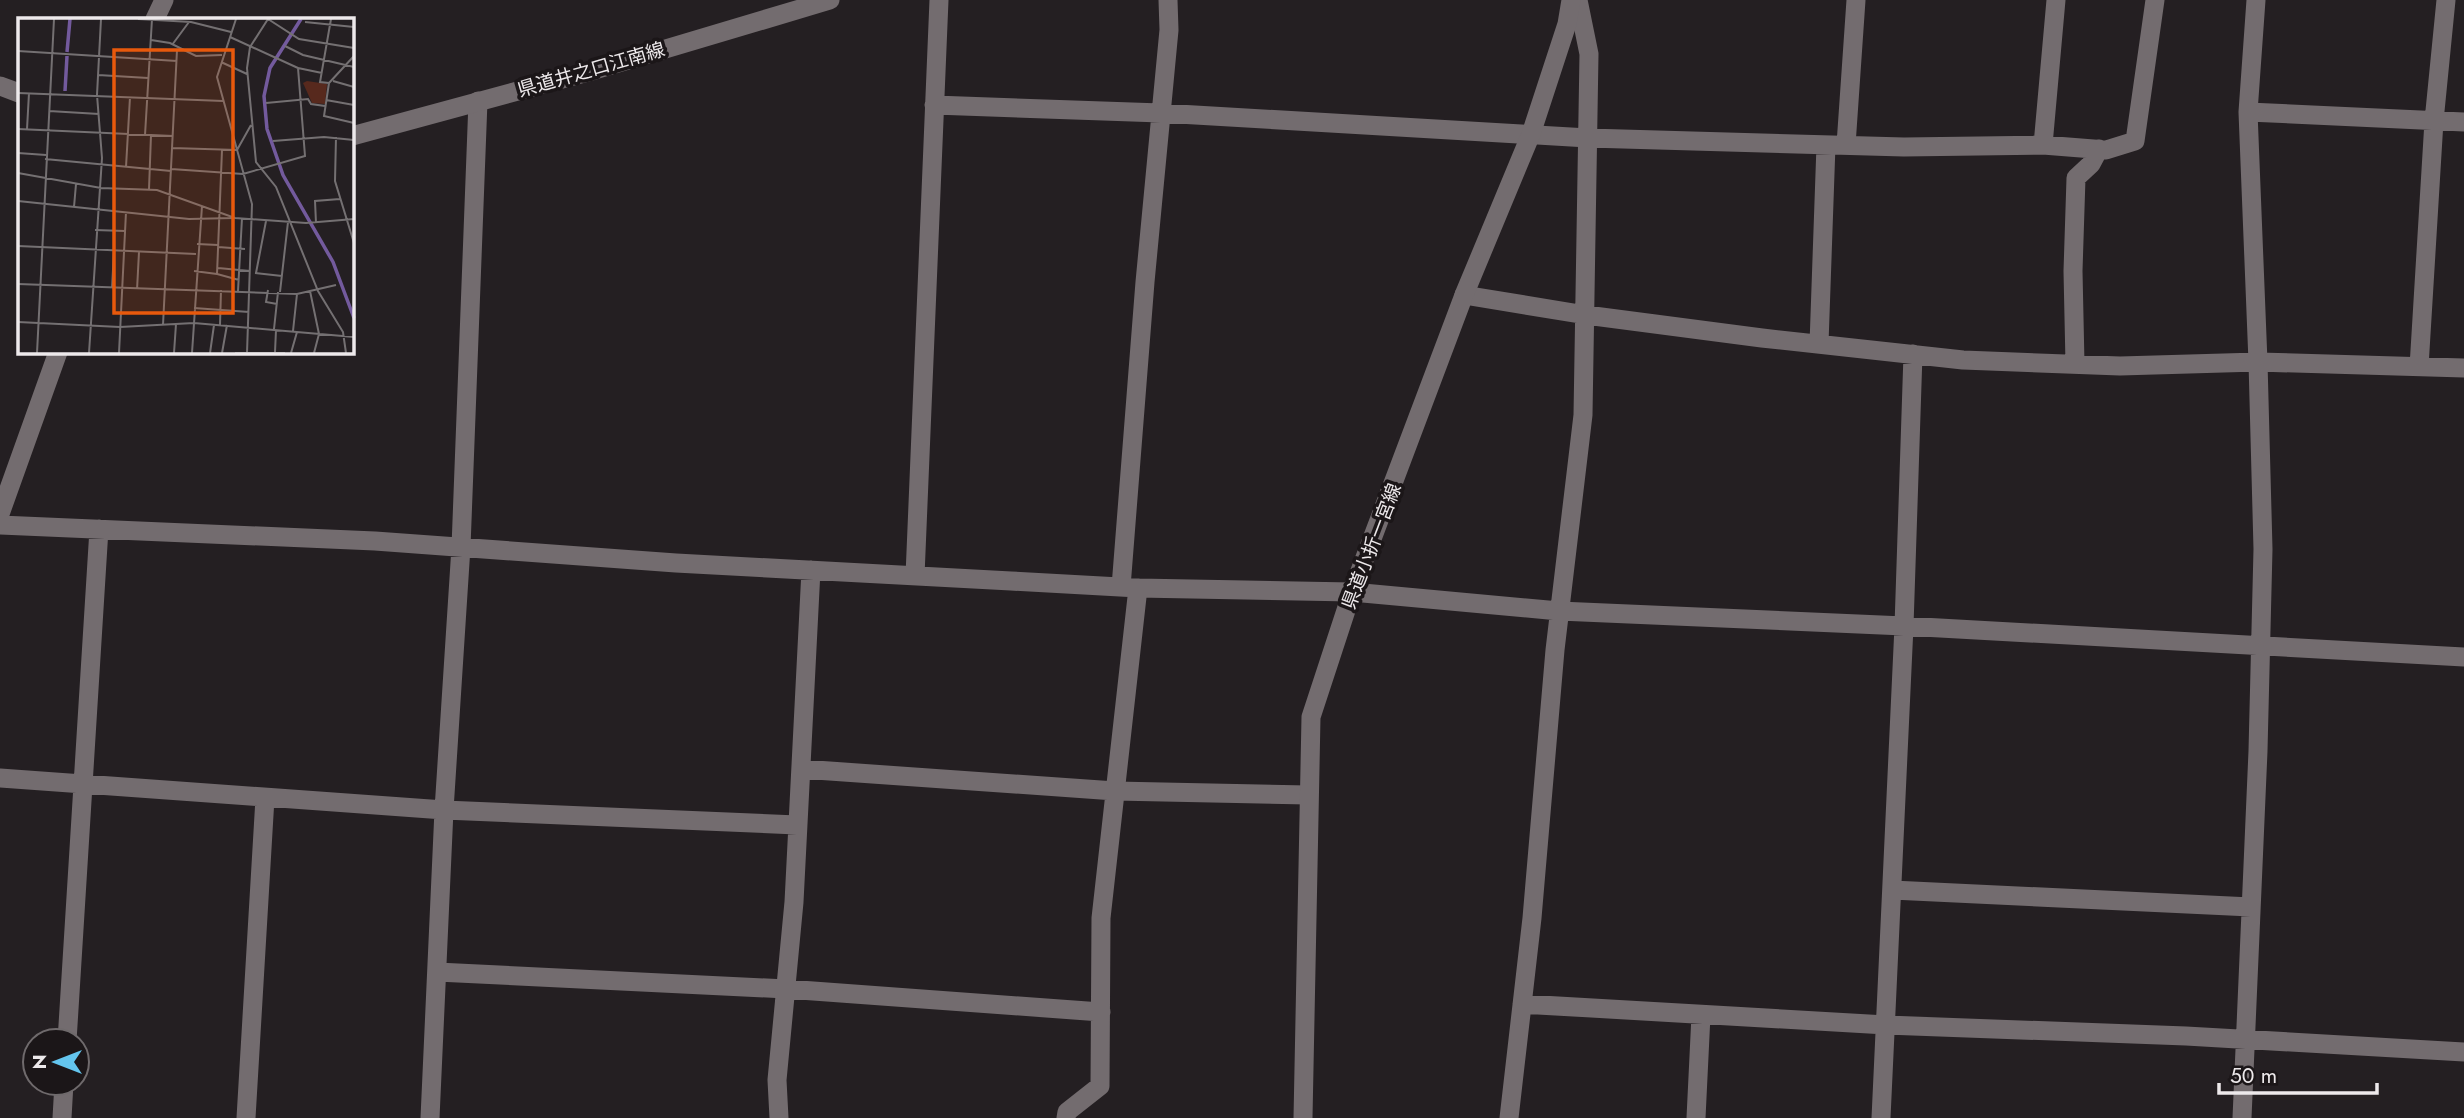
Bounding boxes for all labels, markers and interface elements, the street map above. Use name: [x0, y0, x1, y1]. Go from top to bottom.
inset map: [18, 18, 354, 354]
street label: 県道井之口江南線: [514, 36, 668, 103]
street label: 県道小折一宮線: [1335, 479, 1408, 613]
north arrow: [21, 1027, 91, 1097]
scale bar: [2219, 1052, 2376, 1096]
text: N: [26, 1054, 53, 1070]
text: 50 m: [2230, 1061, 2277, 1091]

